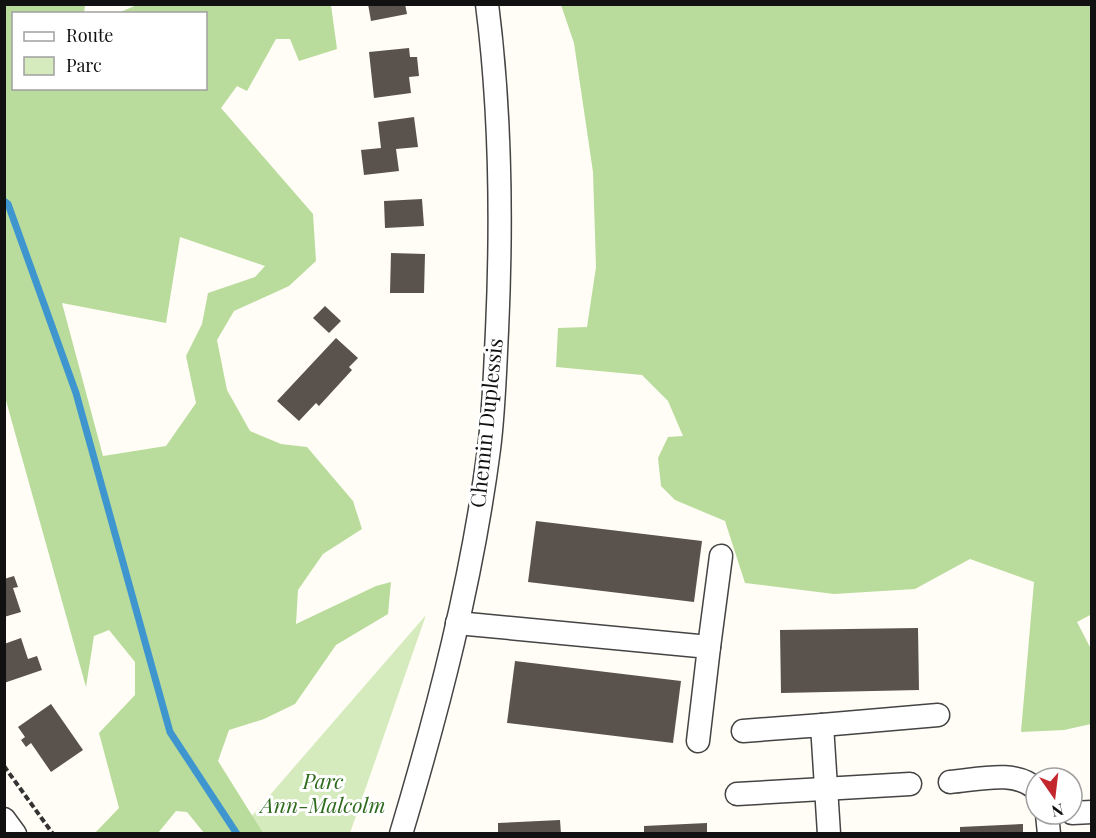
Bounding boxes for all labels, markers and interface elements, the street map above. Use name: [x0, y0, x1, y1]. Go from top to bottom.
legend: [12, 12, 207, 90]
text: Route: [66, 23, 113, 47]
text: Parc: [66, 53, 102, 77]
street label: Chemin Duplessis: [462, 337, 508, 509]
park label: Parc Ann-Malcolm: [259, 766, 385, 818]
north arrow: [1024, 766, 1084, 826]
text: N: [1049, 799, 1066, 823]

